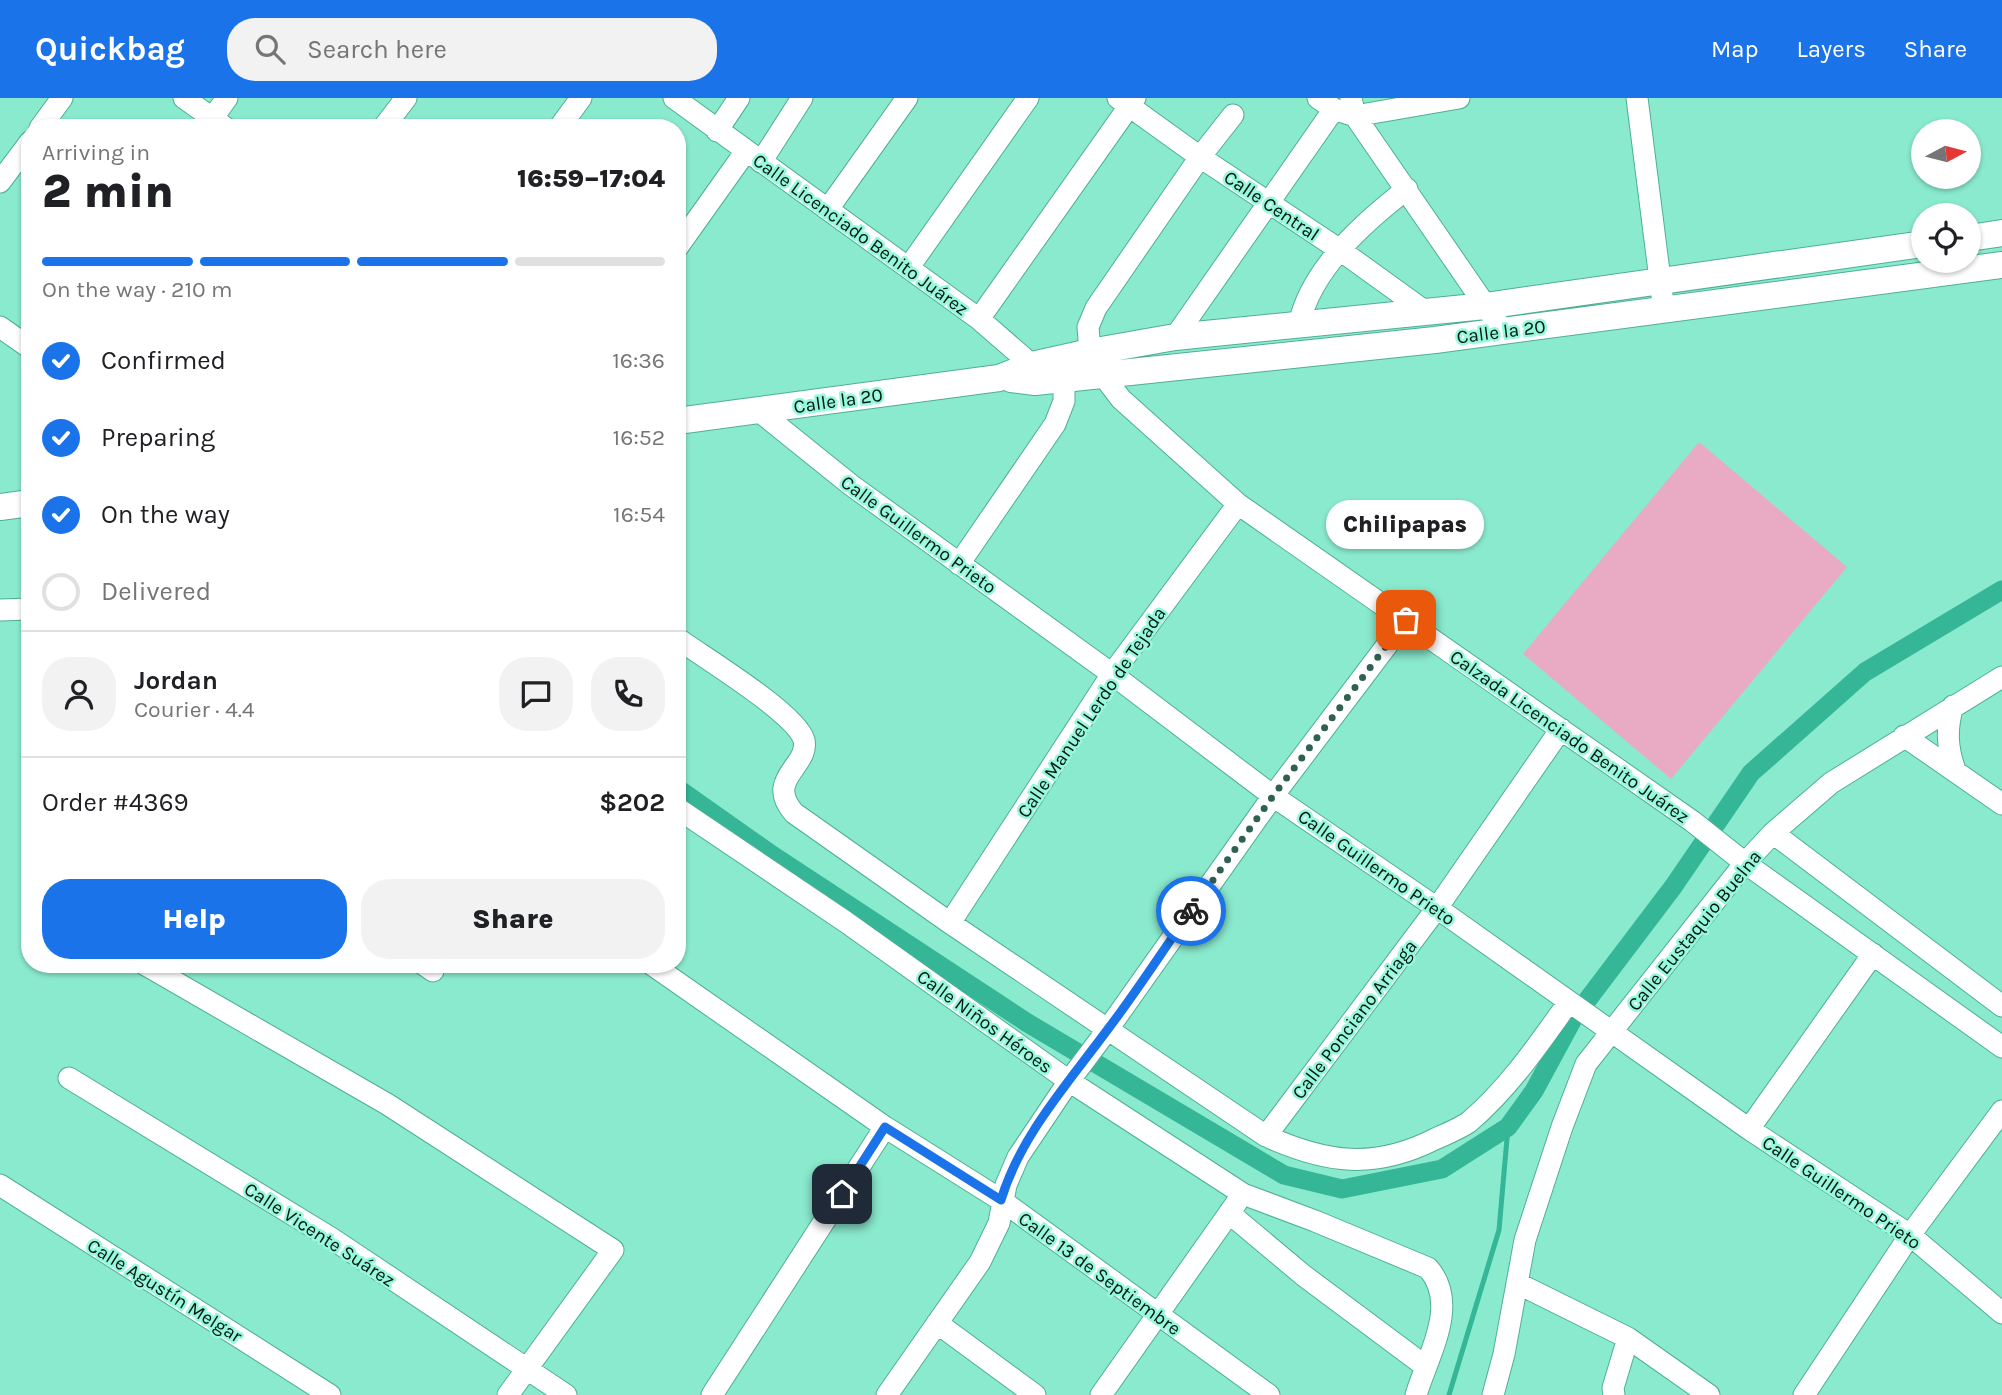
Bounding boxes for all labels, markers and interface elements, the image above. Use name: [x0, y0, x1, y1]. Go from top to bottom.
search box: [227, 18, 717, 81]
text: Quickbag: [35, 30, 185, 68]
icon: search: [251, 30, 289, 68]
text: Search here: [307, 34, 447, 65]
text: Map: [1711, 35, 1759, 63]
text: Layers: [1797, 35, 1866, 63]
text: Share: [1904, 35, 1967, 63]
north arrow: [1911, 119, 1981, 189]
map controls: [1911, 119, 1981, 273]
text: Arriving in: [42, 139, 150, 166]
street label: Calle Licenciado Benito Juárez: [749, 149, 972, 320]
text: 16:59–17:04: [517, 163, 665, 194]
text: 2 min: [42, 165, 174, 219]
street label: Calle Central: [1220, 166, 1323, 246]
button: locate: [1911, 203, 1981, 273]
text: On the way · 210 m: [42, 276, 233, 303]
street label: Calle la 20: [1455, 316, 1547, 348]
icon: check: [42, 342, 80, 380]
text: Confirmed: [101, 345, 226, 376]
text: 16:36: [612, 347, 665, 374]
street label: Calle la 20: [792, 384, 884, 418]
icon: check: [42, 419, 80, 457]
text: Preparing: [101, 422, 215, 453]
text: 16:52: [613, 424, 665, 451]
street label: Calle Guillermo Prieto: [836, 471, 1000, 599]
icon: check: [42, 496, 80, 534]
text: On the way: [101, 499, 230, 530]
text: 16:54: [613, 501, 665, 528]
callout: Chilipapas: [1327, 501, 1485, 550]
text: Chilipapas: [1343, 511, 1467, 538]
text: Delivered: [101, 576, 211, 607]
pin: [1376, 590, 1436, 650]
icon: bag: [1387, 601, 1425, 639]
street label: Calle Manuel Lerdo de Tejada: [1013, 603, 1171, 822]
street label: Calzada Licenciado Benito Juárez: [1446, 646, 1693, 828]
button: person: [42, 657, 116, 731]
button: chat: [499, 657, 573, 731]
button: phone: [591, 657, 665, 731]
text: Jordan: [134, 665, 218, 696]
text: Courier · 4.4: [134, 696, 255, 723]
text: Order #4369: [42, 787, 189, 818]
text: $202: [599, 787, 665, 818]
street label: Calle Guillermo Prieto: [1294, 805, 1459, 930]
street label: Calle Eustaquio Buelna: [1623, 846, 1766, 1015]
courier: [1156, 876, 1226, 946]
button: Help: [42, 879, 347, 959]
button: Share: [361, 879, 665, 959]
icon: bike: [1172, 892, 1210, 930]
street label: Calle Ponciano Arriaga: [1288, 936, 1422, 1104]
street label: Calle Niños Héroes: [913, 965, 1056, 1078]
street label: Calle Guillermo Prieto: [1758, 1132, 1925, 1254]
pin: [812, 1164, 872, 1224]
icon: home: [823, 1175, 861, 1213]
street label: Calle Vicente Suárez: [240, 1178, 399, 1292]
street label: Calle 13 de Septiembre: [1014, 1208, 1185, 1340]
street label: Calle Agustín Melgar: [83, 1234, 246, 1347]

